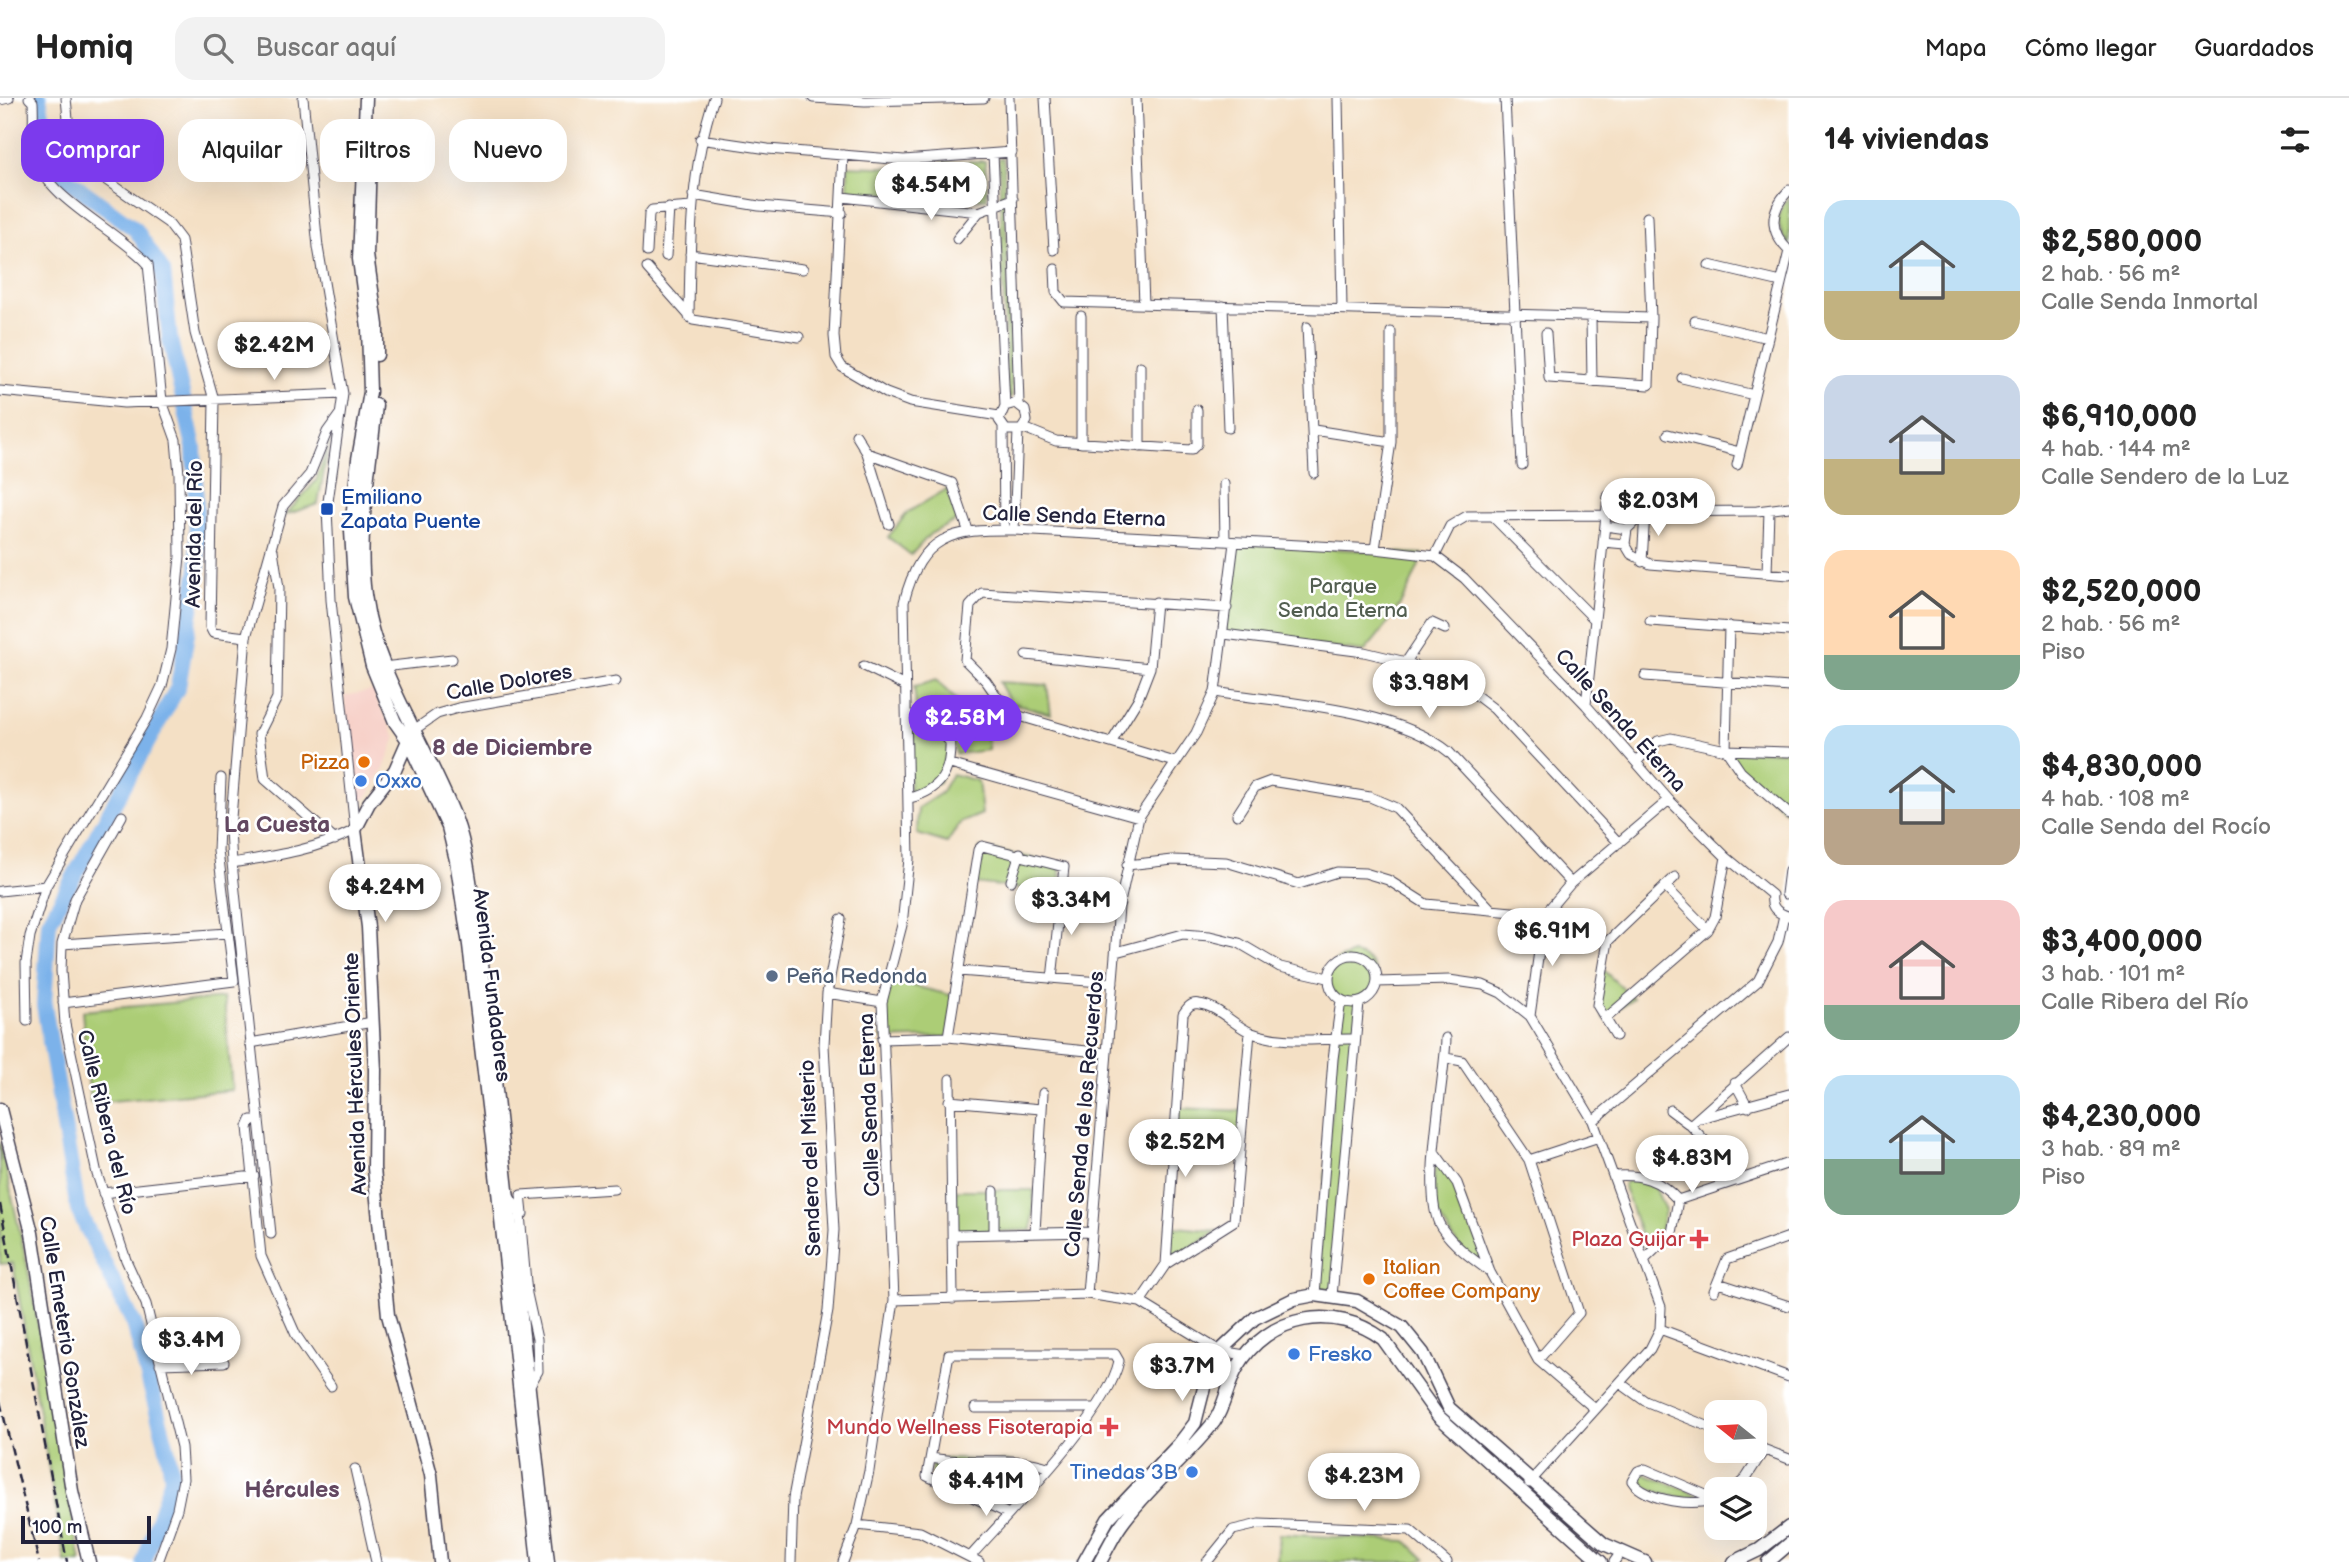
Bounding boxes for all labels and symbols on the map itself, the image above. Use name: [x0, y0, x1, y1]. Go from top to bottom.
pin: $4.54M: [874, 162, 988, 222]
pin: $2.42M: [217, 322, 331, 382]
street label: Avenida del Río: [181, 460, 208, 608]
pin: $2.03M: [1601, 478, 1715, 538]
place label: Emiliano Zapata Puente: [340, 485, 481, 534]
marker: Emiliano Zapata Puente: [319, 501, 335, 517]
street label: Calle Senda Eterna: [982, 501, 1166, 532]
park label: Parque Senda Eterna: [1278, 574, 1408, 623]
street label: Calle Senda Eterna: [1550, 644, 1691, 797]
street label: Calle Dolores: [444, 659, 574, 706]
pin: $3.98M: [1372, 660, 1486, 720]
pin: $2.58M: [908, 696, 1022, 755]
district label: 8 de Diciembre: [432, 734, 592, 762]
place label: Pizza: [300, 750, 350, 775]
marker: Pizza: [356, 754, 372, 770]
place label: Oxxo: [375, 769, 422, 794]
marker: Oxxo: [353, 773, 369, 789]
district label: La Cuesta: [224, 811, 330, 839]
pin: $4.24M: [328, 864, 442, 924]
pin: $3.34M: [1014, 878, 1128, 937]
street label: Avenida Fundadores: [467, 887, 516, 1083]
pin: $6.91M: [1495, 908, 1609, 968]
street label: Avenida Hércules Oriente: [339, 952, 372, 1196]
place label: Peña Redonda: [786, 964, 927, 989]
marker: Peña Redonda: [764, 968, 780, 984]
street label: Calle Senda de los Recuerdos: [1060, 970, 1109, 1258]
street label: Calle Senda Eterna: [854, 1013, 885, 1197]
street label: Calle Ribera del Río: [71, 1027, 142, 1217]
street label: Sendero del Misterio: [795, 1059, 826, 1257]
pin: $2.52M: [1128, 1119, 1242, 1179]
pin: $4.83M: [1635, 1136, 1749, 1195]
street label: Calle Emeterio González: [34, 1214, 95, 1451]
place label: Plaza Guijar: [1571, 1227, 1685, 1252]
marker: Plaza Guijar: [1691, 1231, 1707, 1247]
place label: Italian Coffee Company: [1383, 1255, 1541, 1304]
marker: Italian Coffee Company: [1361, 1271, 1377, 1287]
pin: $3.4M: [142, 1318, 240, 1377]
place label: Fresko: [1308, 1342, 1372, 1367]
pin: $3.7M: [1133, 1344, 1231, 1403]
marker: Fresko: [1286, 1346, 1302, 1362]
north arrow: [1704, 1400, 1768, 1463]
place label: Mundo Wellness Fisoterapia: [826, 1415, 1093, 1440]
marker: Mundo Wellness Fisoterapia: [1099, 1417, 1119, 1437]
pin: $4.23M: [1307, 1454, 1421, 1513]
pin: $4.41M: [929, 1458, 1043, 1518]
place label: Tinedas 3B: [1070, 1460, 1178, 1485]
marker: Tinedas 3B: [1184, 1464, 1200, 1480]
district label: Hércules: [244, 1476, 340, 1504]
scale bar: [21, 1513, 150, 1545]

